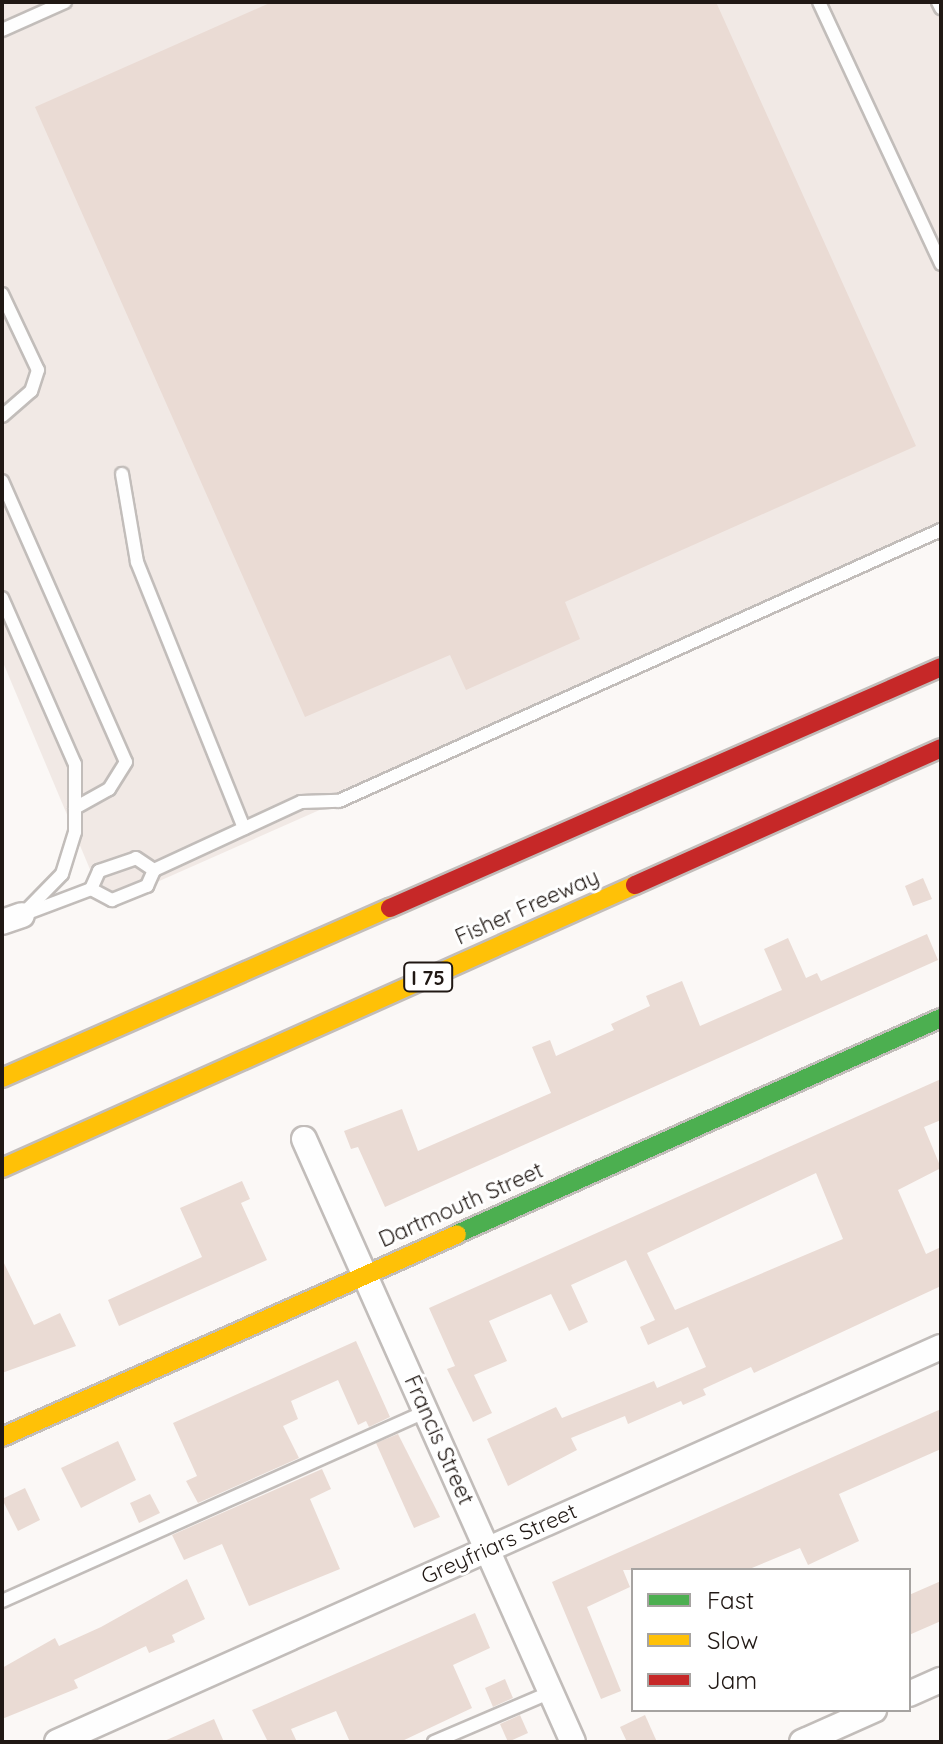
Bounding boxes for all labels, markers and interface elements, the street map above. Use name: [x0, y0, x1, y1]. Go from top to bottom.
street label: Fisher Freeway: [451, 864, 603, 950]
road number: I 75: [402, 961, 454, 993]
street label: Dartmouth Street: [375, 1157, 547, 1253]
street label: Francis Street: [399, 1371, 479, 1509]
street label: Greyfriars Street: [417, 1498, 581, 1590]
legend: [631, 1568, 911, 1712]
text: Fast: [707, 1585, 754, 1615]
text: Slow: [707, 1625, 758, 1655]
text: Jam: [707, 1665, 757, 1695]

